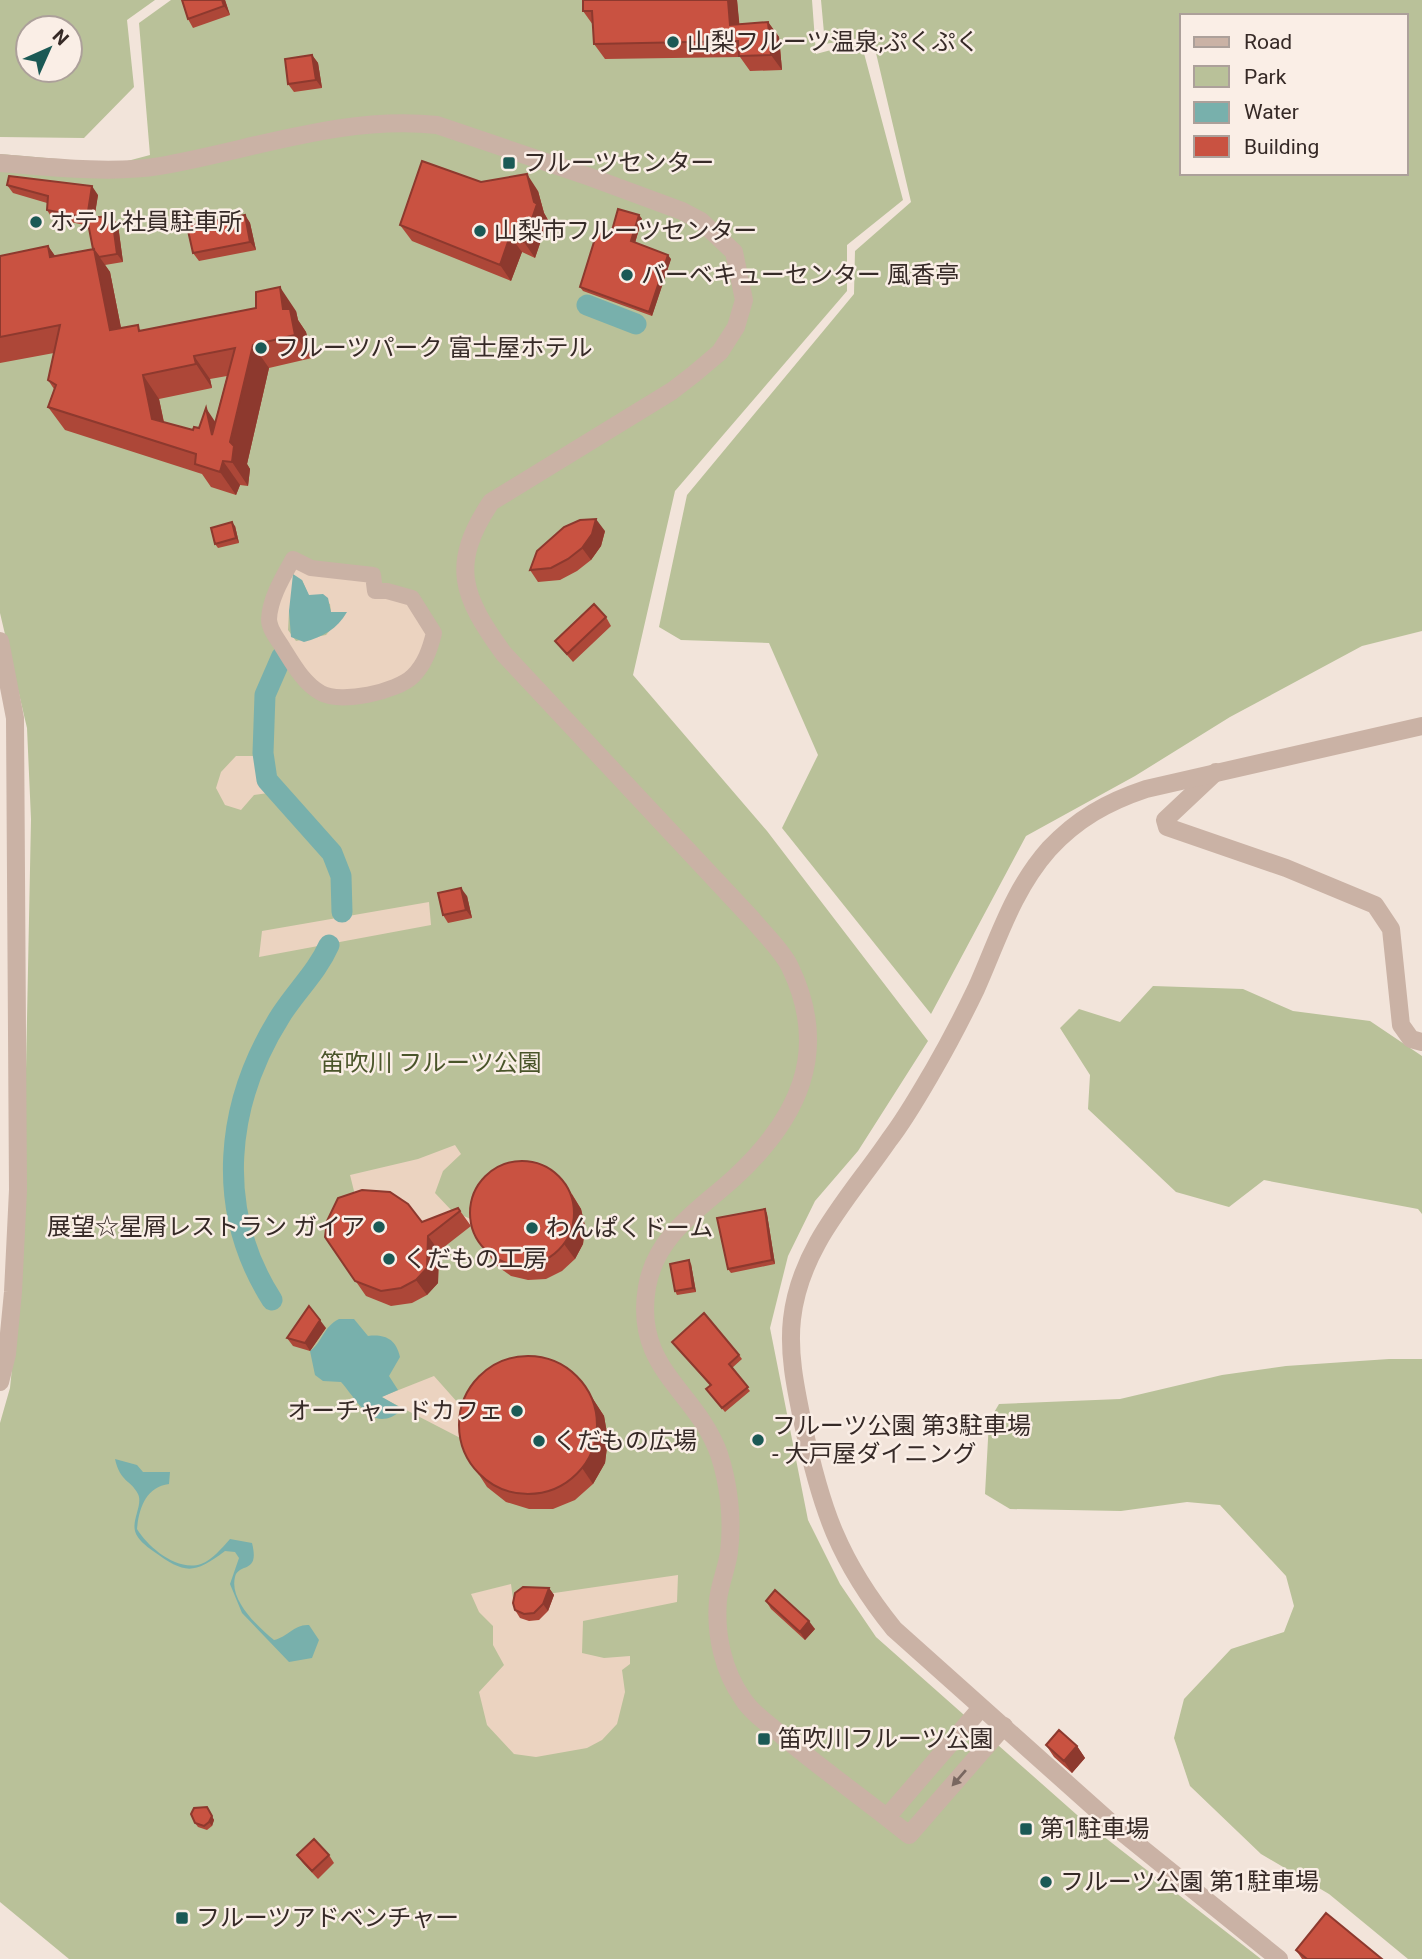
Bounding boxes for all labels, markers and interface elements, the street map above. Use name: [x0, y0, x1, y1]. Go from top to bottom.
north arrow: [14, 14, 84, 84]
legend: [1180, 14, 1408, 175]
text: N: [48, 24, 74, 50]
place label: 山梨フルーツ温泉;ぷくぷく: [687, 28, 980, 56]
text: Road: [1244, 30, 1292, 54]
marker: 山梨フルーツ温泉;ぷくぷく: [665, 34, 681, 50]
text: Park: [1244, 65, 1287, 89]
text: Water: [1244, 100, 1299, 124]
text: Building: [1244, 135, 1319, 159]
place label: フルーツセンター: [523, 149, 715, 177]
marker: フルーツセンター: [501, 155, 517, 171]
place label: ホテル社員駐車所: [50, 208, 242, 236]
marker: ホテル社員駐車所: [28, 214, 44, 230]
place label: 山梨市フルーツセンター: [494, 217, 758, 245]
marker: 山梨市フルーツセンター: [472, 223, 488, 239]
place label: バーベキューセンター 風香亭: [641, 261, 959, 289]
marker: バーベキューセンター 風香亭: [619, 267, 635, 283]
place label: フルーツパーク 富士屋ホテル: [275, 334, 592, 362]
marker: フルーツパーク 富士屋ホテル: [253, 340, 269, 356]
park label: 笛吹川 フルーツ公園: [320, 1049, 542, 1077]
place label: 展望☆星屑レストラン ガイア: [47, 1213, 365, 1241]
place label: わんぱくドーム: [546, 1214, 713, 1242]
marker: 展望☆星屑レストラン ガイア: [371, 1219, 387, 1235]
marker: わんぱくドーム: [524, 1220, 540, 1236]
place label: くだもの工房: [403, 1245, 547, 1273]
marker: くだもの工房: [381, 1251, 397, 1267]
place label: オーチャードカフェ: [287, 1397, 503, 1425]
marker: オーチャードカフェ: [509, 1403, 525, 1419]
place label: フルーツ公園 第3駐車場 - 大戸屋ダイニング: [772, 1412, 1031, 1468]
place label: くだもの広場: [553, 1427, 697, 1455]
marker: フルーツ公園 第3駐車場 - 大戸屋ダイニング: [750, 1432, 766, 1448]
marker: くだもの広場: [531, 1433, 547, 1449]
place label: 笛吹川フルーツ公園: [778, 1725, 994, 1753]
marker: 笛吹川フルーツ公園: [756, 1731, 772, 1747]
one-way arrow: [951, 1769, 967, 1787]
place label: 第1駐車場: [1040, 1815, 1150, 1843]
marker: 第1駐車場: [1018, 1821, 1034, 1837]
place label: フルーツ公園 第1駐車場: [1060, 1868, 1319, 1896]
marker: フルーツ公園 第1駐車場: [1038, 1874, 1054, 1890]
place label: フルーツアドベンチャー: [196, 1904, 459, 1932]
marker: フルーツアドベンチャー: [174, 1910, 190, 1926]

